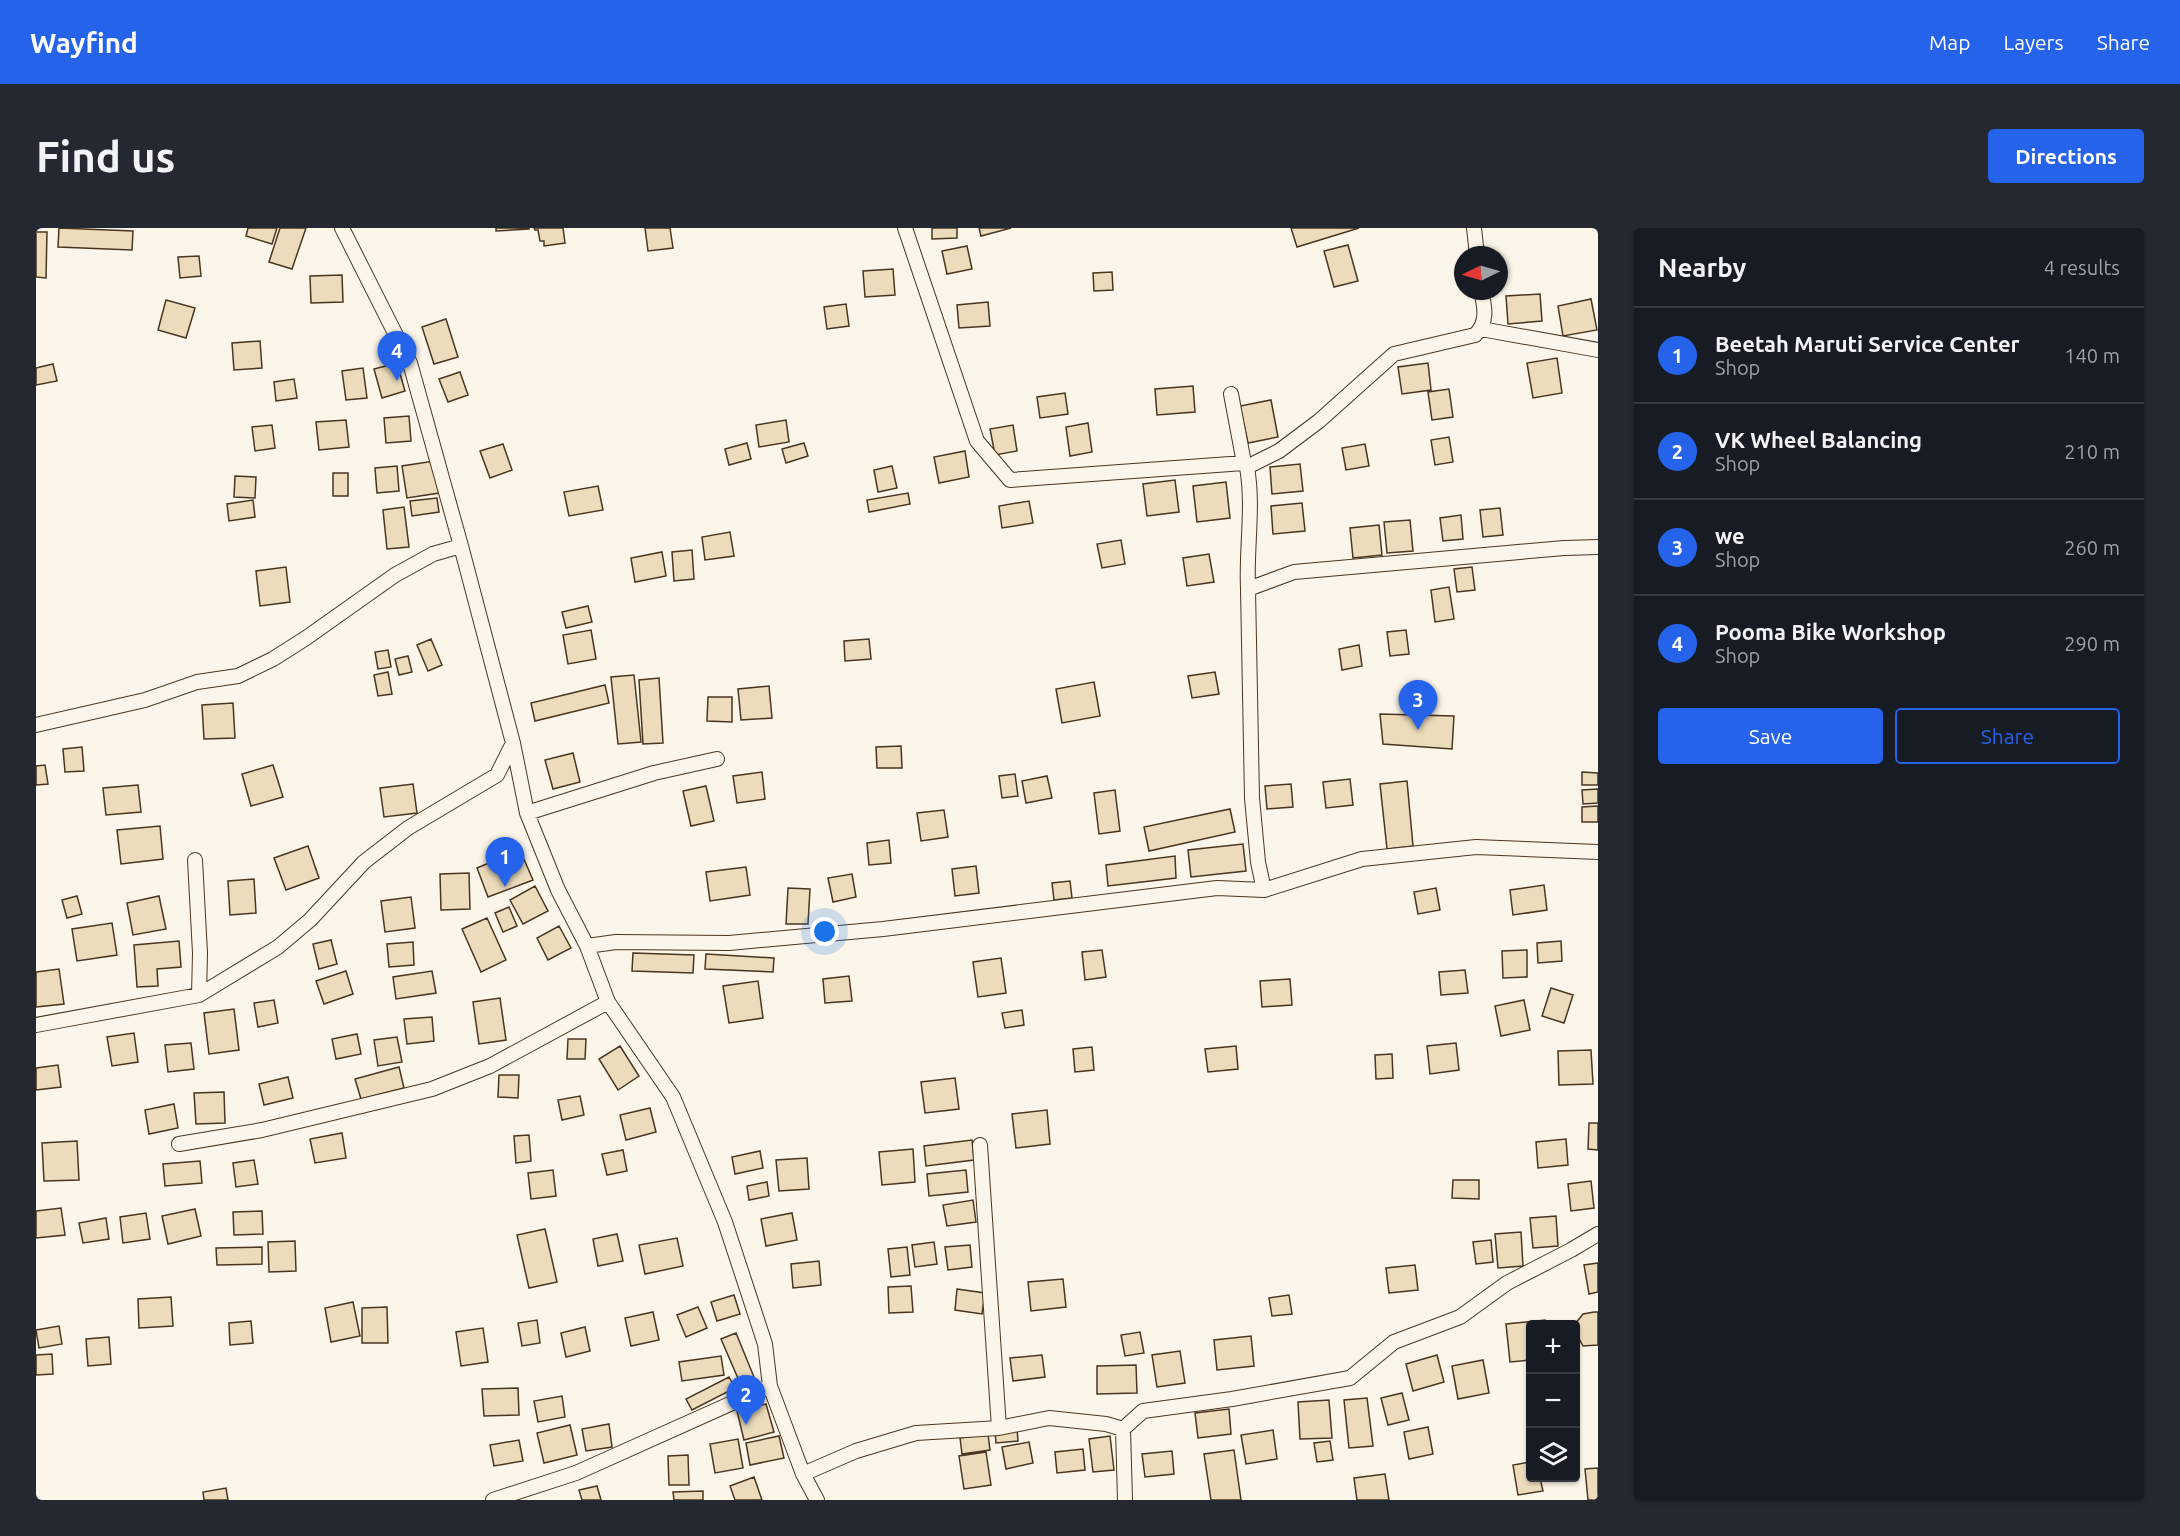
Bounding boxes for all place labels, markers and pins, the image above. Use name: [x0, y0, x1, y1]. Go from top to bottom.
pin: 4: [378, 332, 416, 381]
pin: 3: [1398, 680, 1438, 730]
pin: 1: [486, 838, 524, 887]
pin: 2: [726, 1376, 766, 1425]

